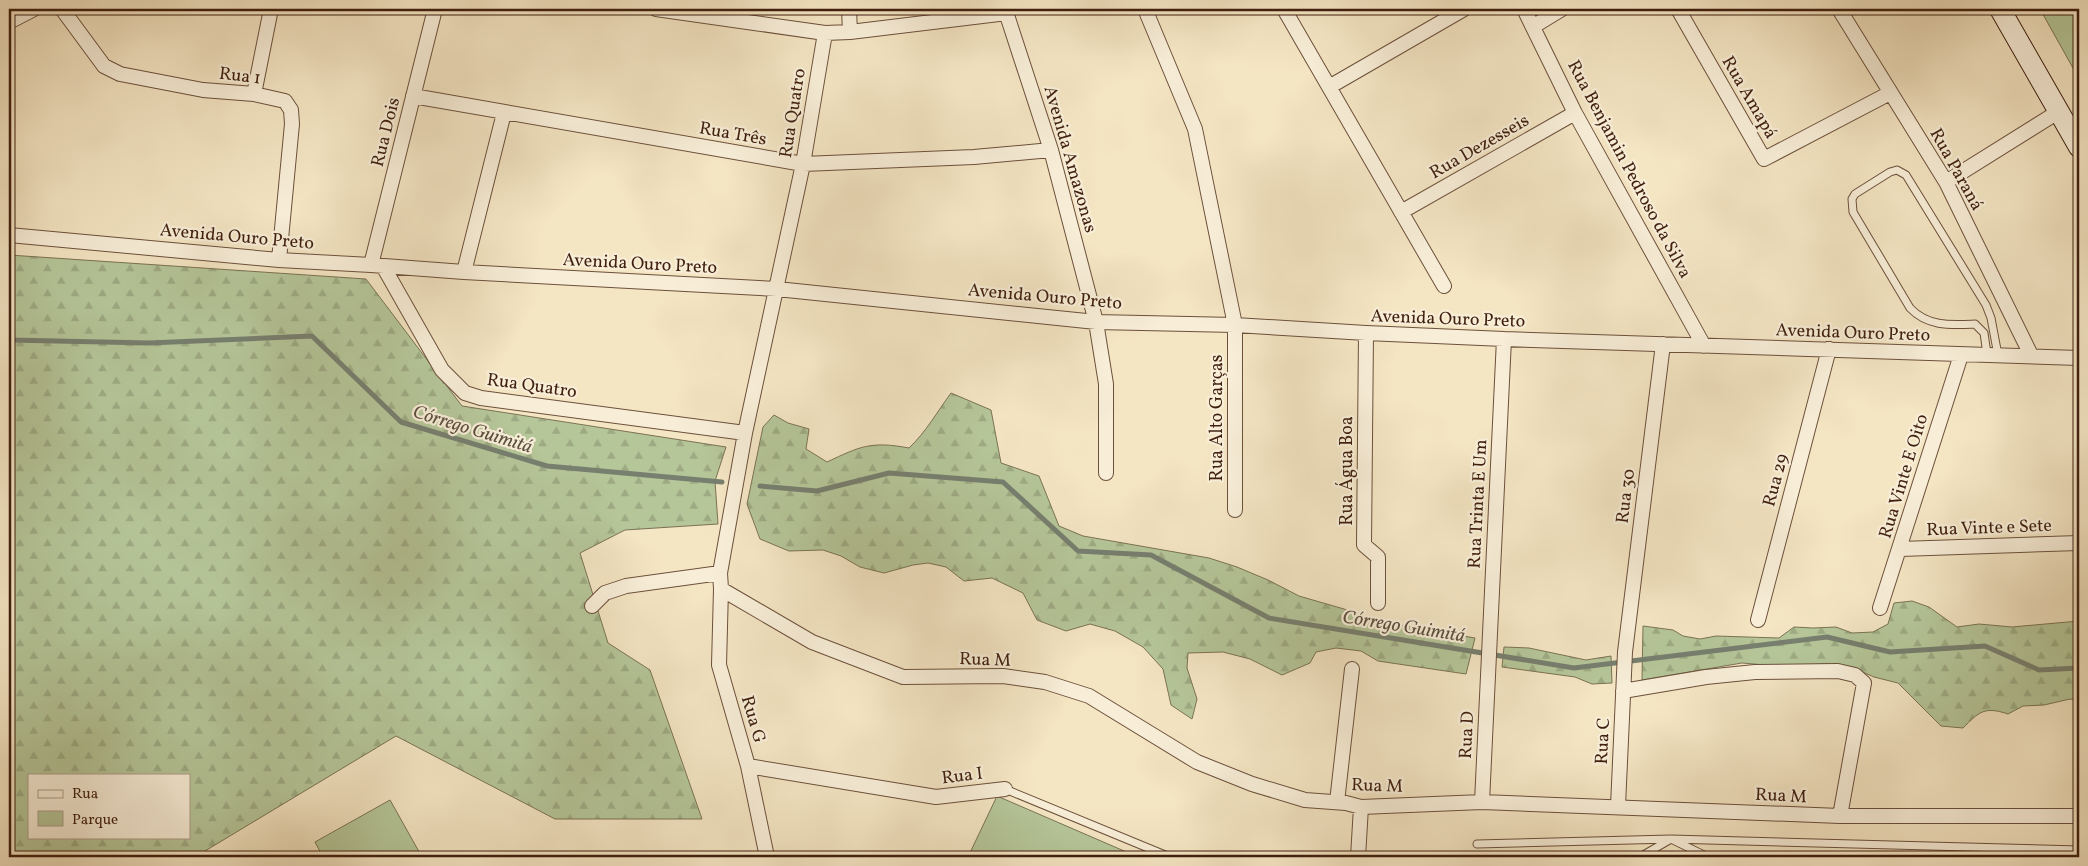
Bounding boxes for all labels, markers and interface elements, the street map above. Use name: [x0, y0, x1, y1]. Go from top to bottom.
street label: Rua Amapá: [1715, 52, 1783, 144]
street label: Rua Benjamin Pedroso da Silva: [1560, 56, 1697, 283]
street label: Rua 1: [217, 62, 262, 91]
street label: Rua Quatro: [774, 67, 813, 160]
street label: Avenida Amazonas: [1037, 83, 1103, 236]
street label: Rua Dois: [366, 95, 407, 170]
street label: Rua Dezesseis: [1425, 109, 1534, 186]
street label: Rua Três: [697, 116, 768, 153]
street label: Rua Paraná: [1923, 124, 1989, 215]
street label: Avenida Ouro Preto: [159, 218, 315, 257]
street label: Avenida Ouro Preto: [562, 248, 718, 281]
street label: Avenida Ouro Preto: [967, 278, 1123, 317]
street label: Avenida Ouro Preto: [1370, 304, 1526, 335]
street label: Avenida Ouro Preto: [1775, 318, 1931, 349]
street label: Rua Alto Garças: [1205, 355, 1230, 481]
street label: Rua Quatro: [485, 368, 578, 405]
water label: Córrego Guimitá: [409, 399, 535, 460]
street label: Rua Vinte E Oito: [1874, 411, 1935, 542]
street label: Rua Água Boa: [1335, 416, 1360, 526]
street label: Rua Trinta E Um: [1463, 439, 1494, 569]
street label: Rua 29: [1757, 451, 1795, 510]
street label: Rua 30: [1611, 467, 1642, 525]
street label: Rua Vinte e Sete: [1926, 514, 2052, 543]
water label: Córrego Guimitá: [1341, 604, 1467, 649]
street label: Rua M: [959, 647, 1011, 674]
street label: Rua G: [734, 693, 771, 746]
street label: Rua D: [1454, 710, 1481, 760]
street label: Rua C: [1590, 717, 1617, 765]
street label: Rua I: [940, 762, 984, 791]
street label: Rua M: [1351, 773, 1403, 800]
legend: [28, 774, 190, 838]
street label: Rua M: [1754, 783, 1808, 810]
text: Rua: [72, 784, 98, 805]
text: Parque: [72, 810, 118, 831]

